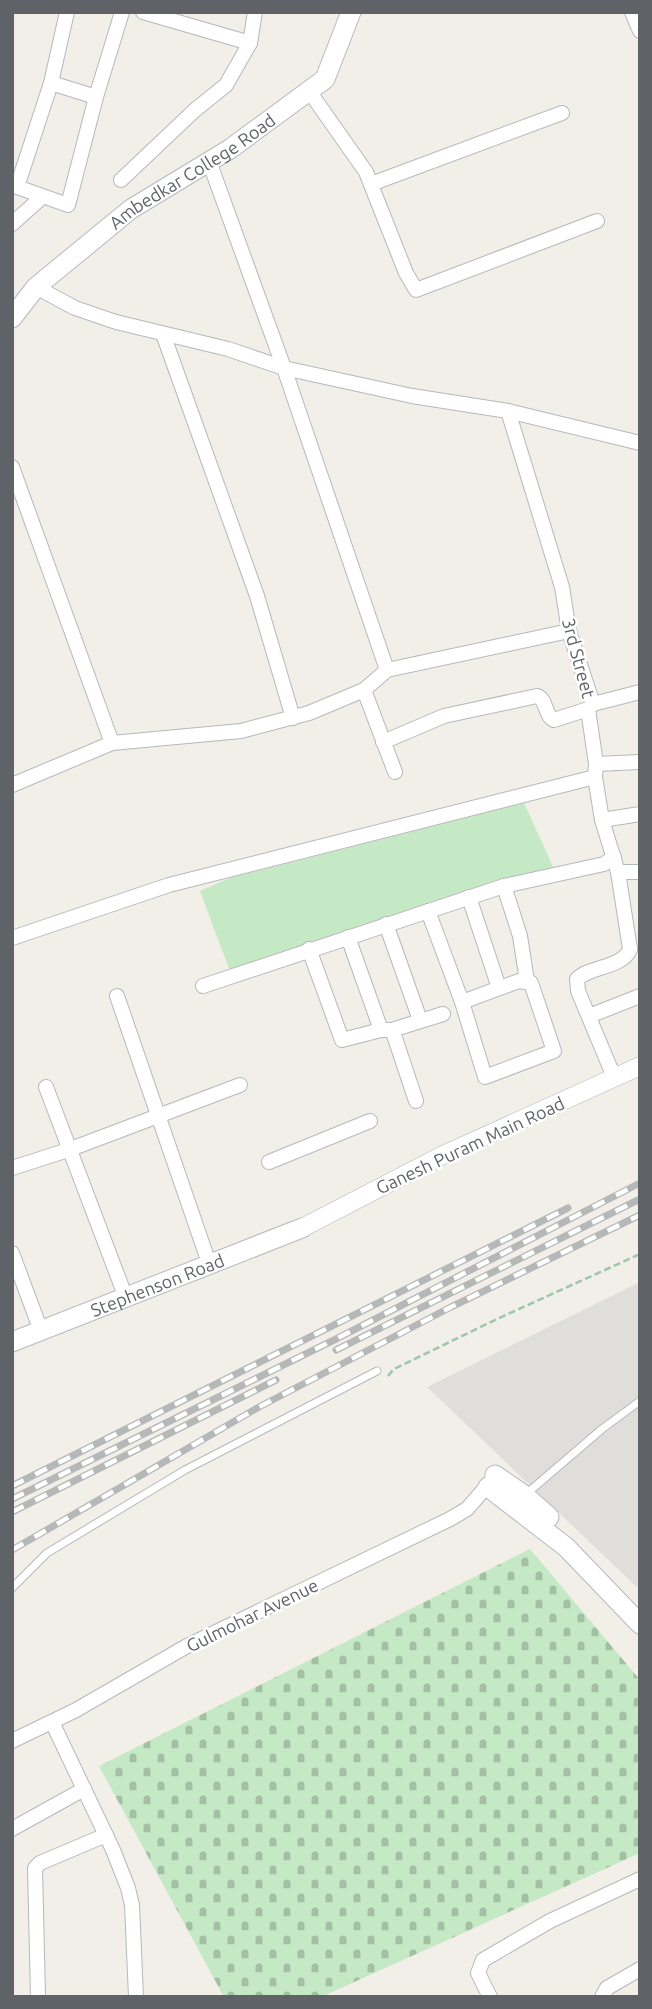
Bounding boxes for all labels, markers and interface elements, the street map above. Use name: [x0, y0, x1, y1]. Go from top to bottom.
street label: Ambedkar College Road: [105, 109, 279, 233]
street label: 3rd Street: [559, 616, 599, 700]
street label: Ganesh Puram Main Road: [373, 1093, 567, 1197]
street label: Stephenson Road: [88, 1250, 227, 1320]
street label: Gulmohar Avenue: [183, 1574, 321, 1656]

